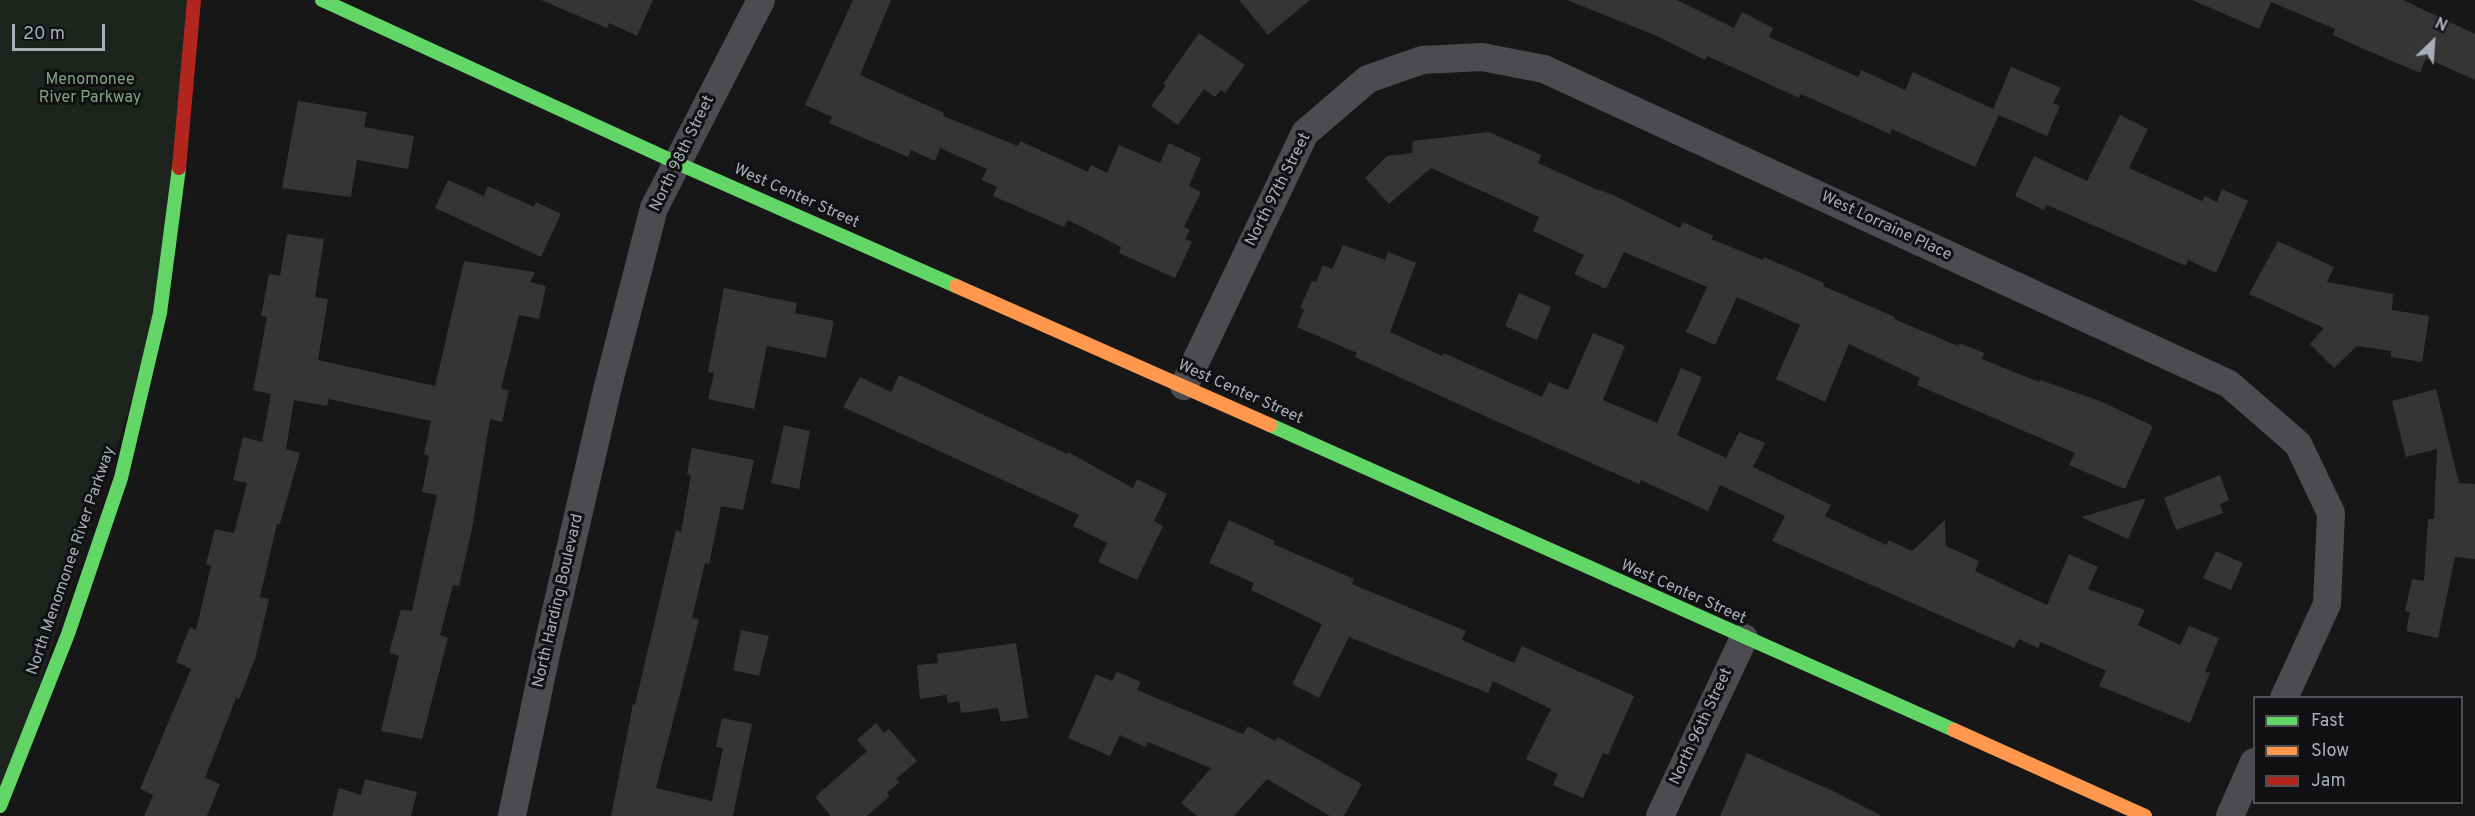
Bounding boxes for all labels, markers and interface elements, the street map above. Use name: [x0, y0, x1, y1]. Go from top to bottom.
scale bar: [15, 12, 108, 50]
north arrow: [2403, 12, 2463, 72]
text: N: [2431, 14, 2450, 37]
text: 20 m: [23, 23, 65, 46]
park label: Menomonee River Parkway: [39, 71, 141, 109]
street label: North 98th Street: [647, 93, 719, 215]
street label: North 97th Street: [1242, 130, 1316, 250]
street label: West Center Street: [730, 161, 862, 233]
street label: West Lorraine Place: [1817, 188, 1955, 266]
street label: West Center Street: [1174, 357, 1306, 429]
street label: North Menomonee River Parkway: [24, 444, 120, 678]
street label: North Harding Boulevard: [530, 512, 588, 690]
street label: West Center Street: [1617, 557, 1749, 629]
street label: North 96th Street: [1667, 665, 1737, 789]
legend: [2253, 696, 2463, 804]
text: Fast: [2311, 710, 2344, 733]
text: Slow: [2311, 740, 2349, 763]
text: Jam: [2311, 770, 2346, 793]

